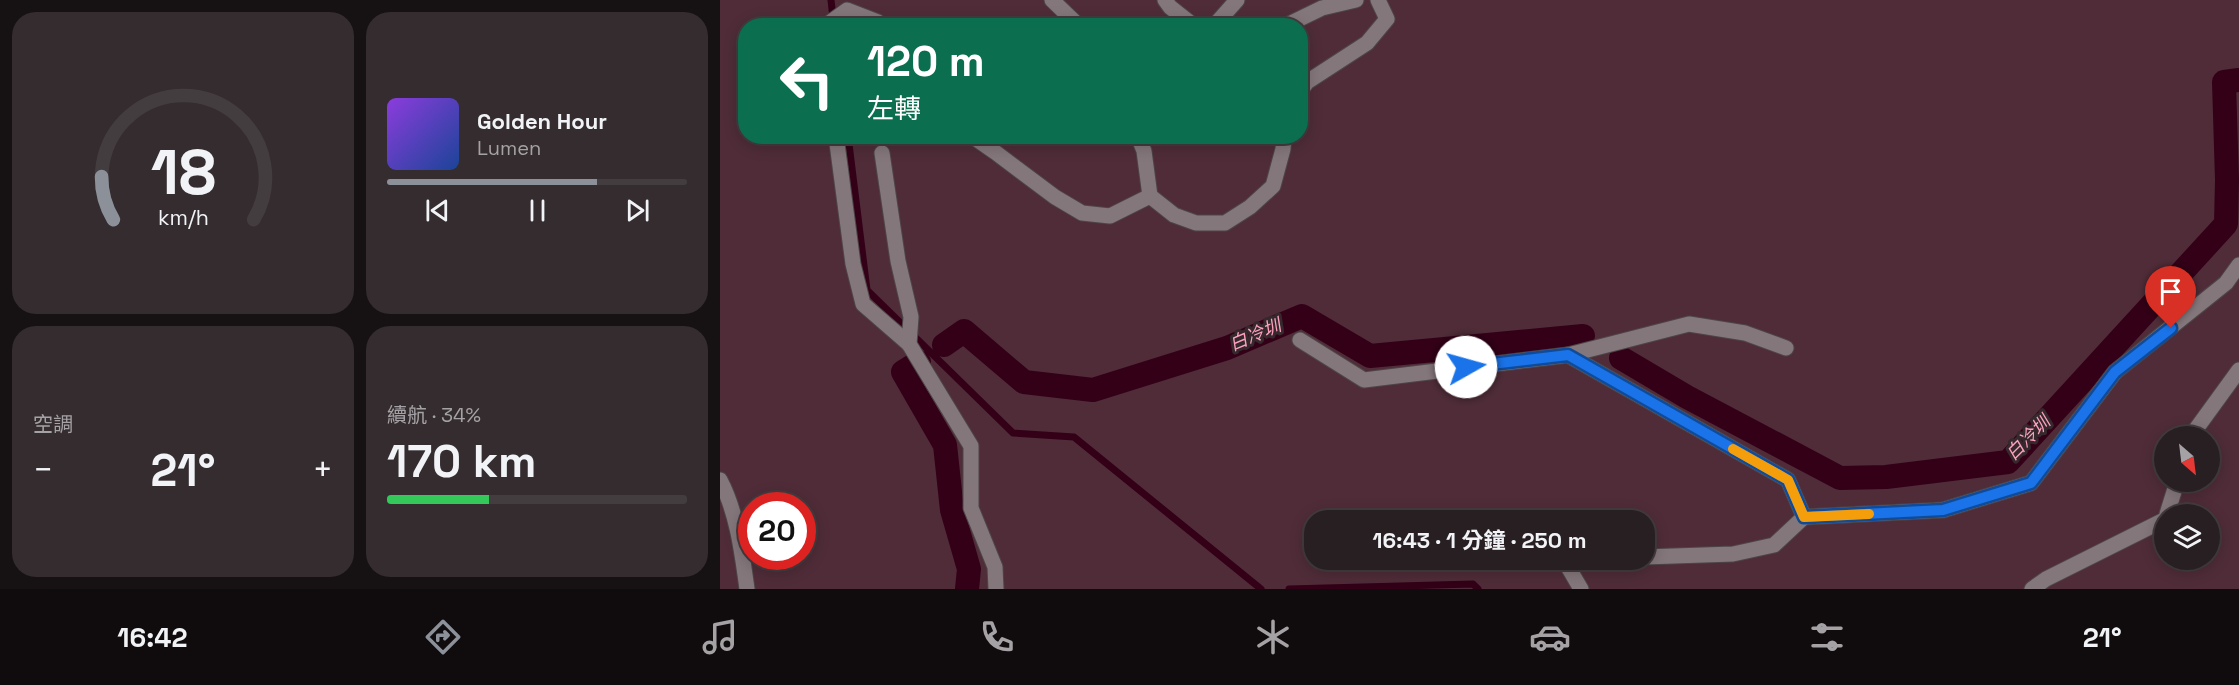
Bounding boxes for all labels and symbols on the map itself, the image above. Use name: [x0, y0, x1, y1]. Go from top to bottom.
pin: [2145, 266, 2196, 328]
water label: 白冷圳: [1225, 312, 1287, 356]
position arrow: [1434, 335, 1498, 399]
water label: 白冷圳: [2000, 408, 2057, 465]
north arrow: [2154, 426, 2220, 492]
speed limit sign: 20: [738, 492, 816, 570]

